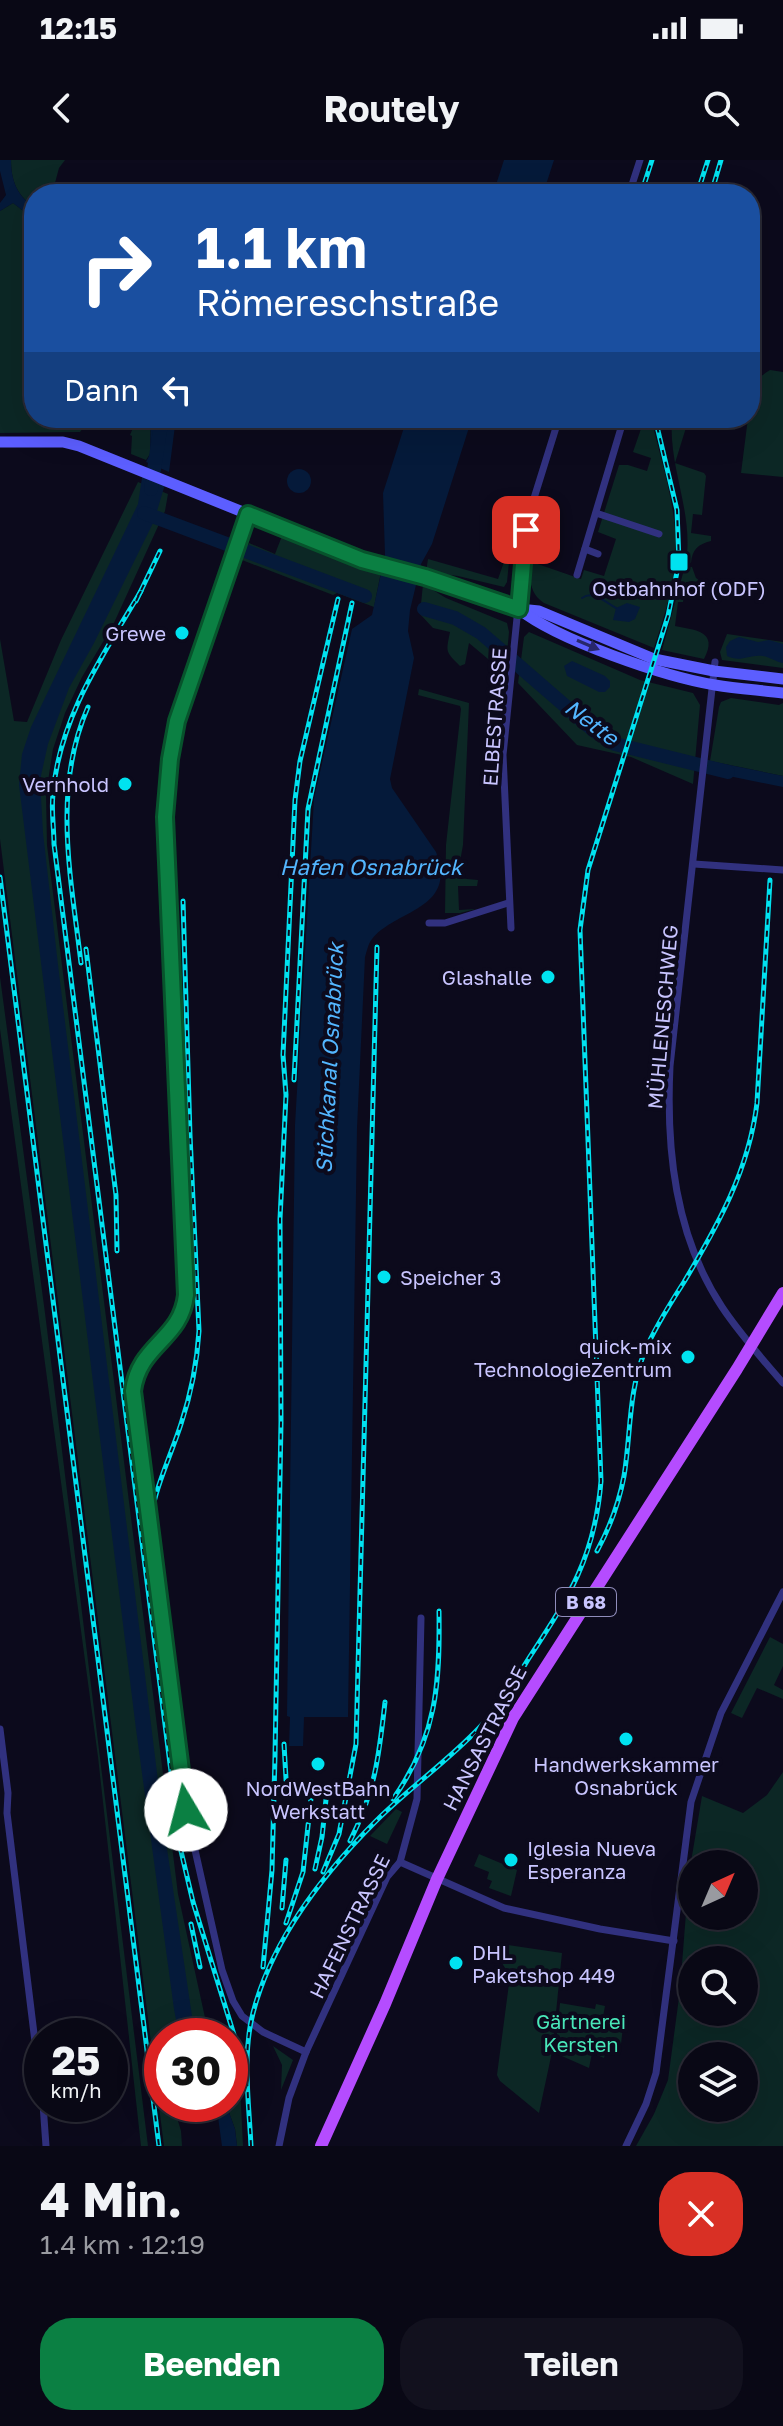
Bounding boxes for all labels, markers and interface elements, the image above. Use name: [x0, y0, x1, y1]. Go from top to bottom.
text: 12:15: [40, 10, 117, 46]
icon: back: [40, 86, 84, 130]
icon: search: [699, 86, 743, 130]
text: Routely: [323, 87, 460, 130]
text: 1.1 km: [196, 213, 367, 280]
icon: right: [64, 216, 168, 320]
text: Römereschstraße: [196, 281, 499, 324]
icon: left: [155, 368, 199, 412]
text: Dann: [64, 372, 139, 408]
pin: [492, 496, 560, 564]
icon: arrive: [504, 508, 548, 552]
marker: Ostbahnhof (ODF): [668, 551, 690, 573]
place label: Ostbahnhof (ODF): [592, 576, 766, 600]
place label: Grewe: [105, 621, 166, 645]
marker: Grewe: [173, 624, 191, 642]
one-way arrow: [576, 638, 599, 651]
street label: ELBESTRASSE: [477, 647, 511, 787]
water label: Nette: [560, 693, 626, 752]
place label: Vernhold: [22, 772, 109, 796]
marker: Vernhold: [116, 775, 134, 793]
water label: Hafen Osnabrück: [280, 853, 465, 880]
street label: MÜHLENESCHWEG: [642, 924, 682, 1110]
water label: Stichkanal Osnabrück: [309, 940, 349, 1174]
place label: Glashalle: [442, 965, 532, 989]
marker: Glashalle: [539, 968, 557, 986]
place label: Speicher 3: [400, 1265, 501, 1289]
marker: Speicher 3: [375, 1268, 393, 1286]
place label: quick-mix TechnologieZentrum: [474, 1334, 672, 1381]
marker: quick-mix TechnologieZentrum: [679, 1348, 697, 1366]
road number: B 68: [556, 1588, 616, 1616]
street label: HANSASTRASSE: [437, 1662, 531, 1814]
marker: Handwerkskammer Osnabrück: [617, 1730, 635, 1748]
place label: Handwerkskammer Osnabrück: [533, 1752, 719, 1799]
marker: NordWestBahn Werkstatt: [309, 1755, 327, 1773]
position arrow: [144, 1768, 228, 1852]
place label: NordWestBahn Werkstatt: [246, 1776, 391, 1823]
place label: Iglesia Nueva Esperanza: [527, 1836, 656, 1883]
street label: HAFENSTRASSE: [304, 1850, 394, 2002]
north arrow: [678, 1850, 758, 1930]
map controls: [678, 1850, 758, 2122]
marker: Iglesia Nueva Esperanza: [502, 1851, 520, 1869]
place label: DHL Paketshop 449: [472, 1940, 615, 1987]
button: search: [678, 1946, 758, 2026]
marker: DHL Paketshop 449: [447, 1954, 465, 1972]
park label: Gärtnerei Kersten: [536, 2009, 626, 2056]
speed limit sign: 30: [144, 2018, 248, 2122]
text: 25: [52, 2036, 100, 2084]
button: layers: [678, 2042, 758, 2122]
text: km/h: [51, 2078, 101, 2102]
text: 4 Min.: [40, 2170, 182, 2228]
button: close: [659, 2172, 743, 2256]
text: 1.4 km · 12:19: [40, 2229, 205, 2260]
button: Beenden: [40, 2318, 384, 2410]
button: Teilen: [400, 2318, 743, 2410]

